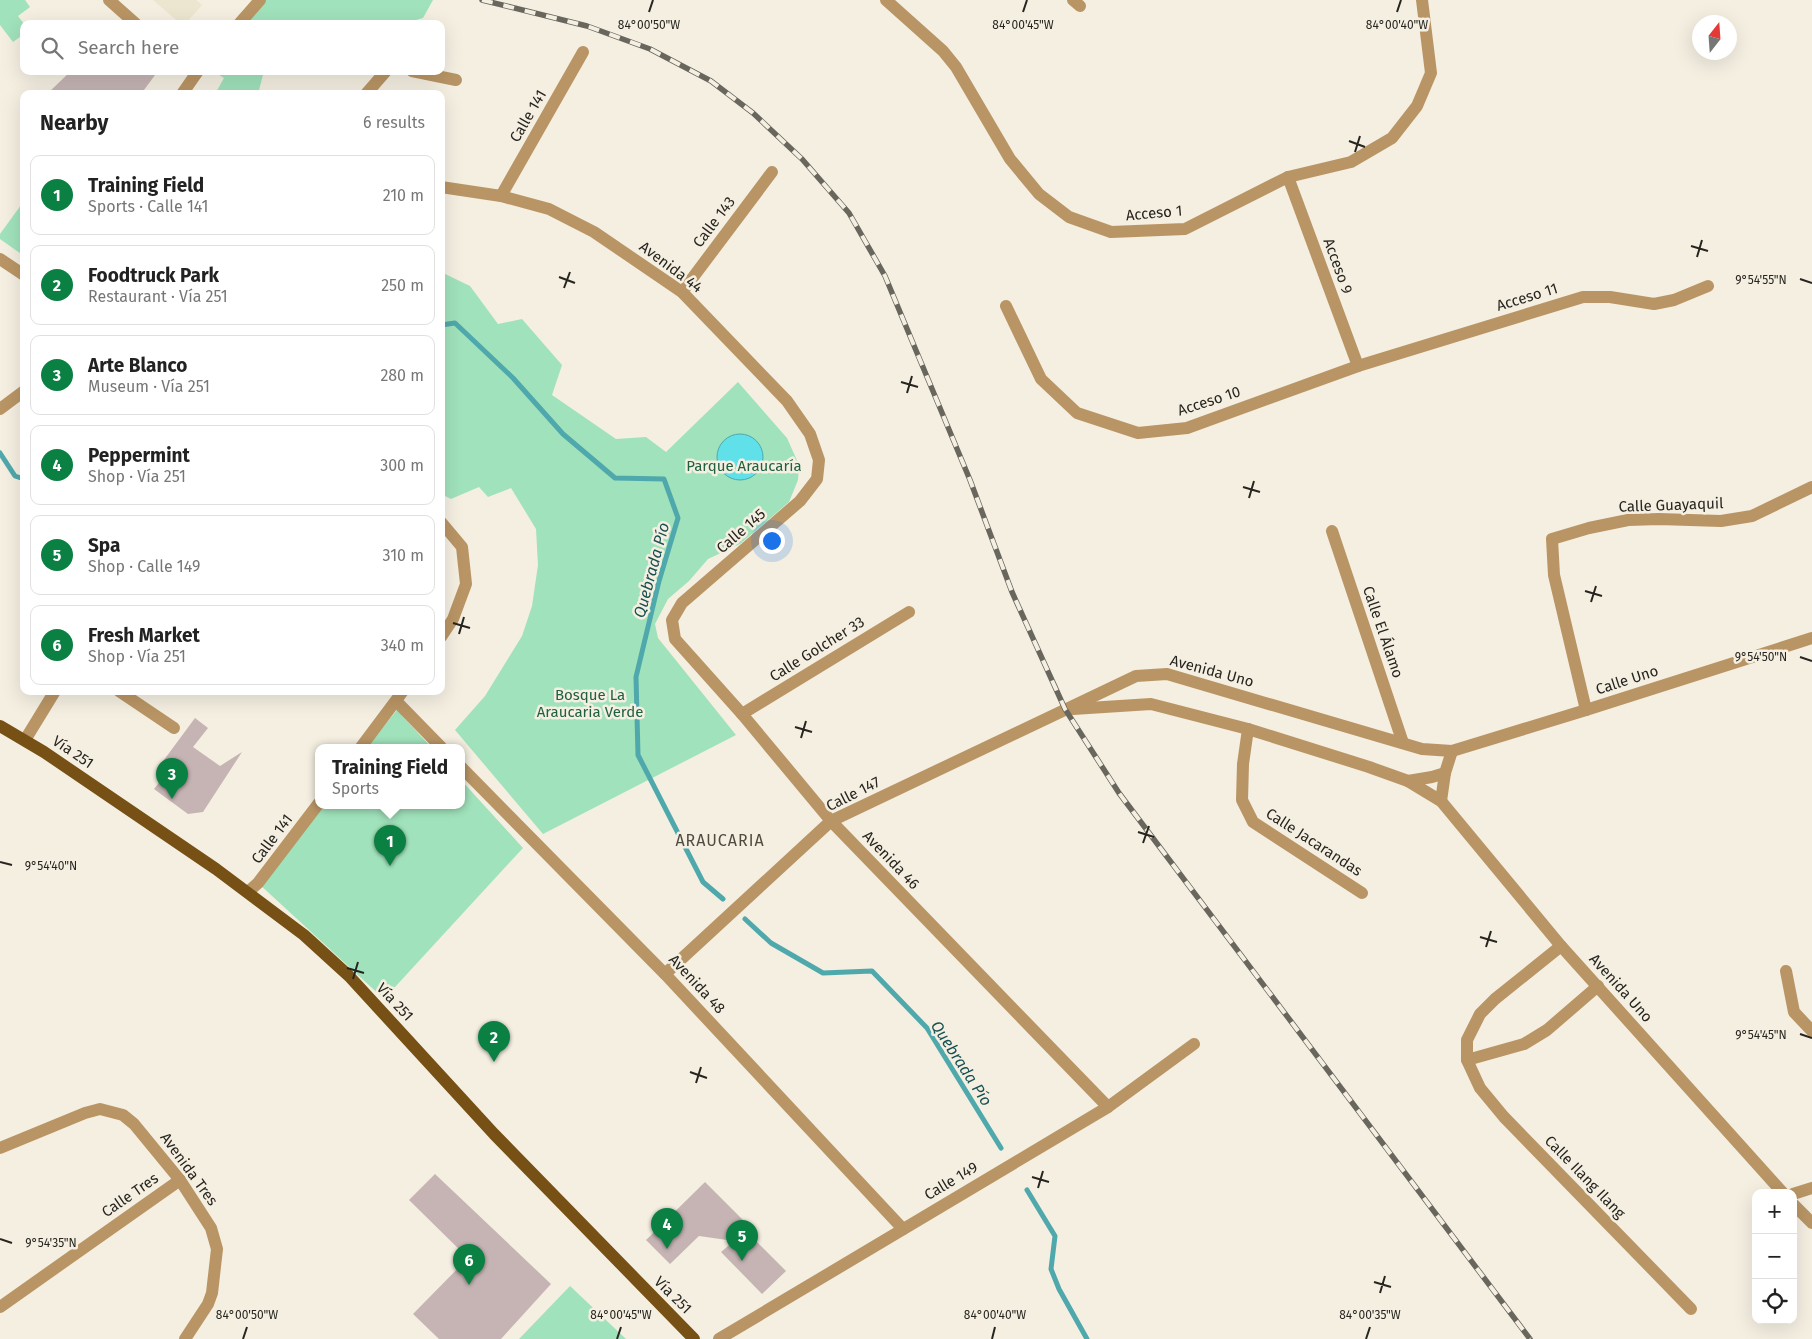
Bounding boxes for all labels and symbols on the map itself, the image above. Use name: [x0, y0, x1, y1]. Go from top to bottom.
north arrow: [1692, 15, 1737, 60]
text: 84°00'50"W: [618, 18, 680, 32]
text: 84°00'45"W: [992, 18, 1054, 32]
text: 84°00'40"W: [1366, 18, 1428, 32]
street label: Calle 141: [506, 87, 550, 145]
street label: Calle 143: [689, 193, 739, 251]
street label: Acceso 1: [1125, 202, 1183, 224]
street label: Acceso 9: [1320, 236, 1356, 296]
street label: Avenida 44: [636, 237, 706, 297]
text: 9°54'55"N: [1735, 273, 1787, 287]
street label: Acceso 11: [1494, 279, 1560, 315]
street label: Acceso 10: [1175, 382, 1243, 420]
park label: Parque Araucaría: [686, 457, 802, 475]
street label: Calle Guayaquil: [1618, 494, 1724, 516]
street label: Calle 145: [713, 505, 769, 557]
water label: Quebrada Pío: [630, 520, 673, 620]
your location: [759, 528, 785, 554]
street label: Calle El Álamo: [1359, 584, 1407, 680]
street label: Calle Golcher 33: [766, 613, 868, 685]
text: 9°54'50"N: [1735, 650, 1787, 664]
street label: Avenida Uno: [1168, 651, 1256, 691]
street label: Calle Uno: [1593, 661, 1661, 699]
park label: Bosque La Araucaria Verde: [537, 686, 643, 721]
street label: Vía 251: [49, 732, 97, 772]
pin: 3: [156, 758, 188, 799]
street label: Calle 147: [823, 773, 883, 815]
street label: Calle Jacarandas: [1262, 804, 1366, 880]
street label: Calle 141: [248, 811, 296, 867]
pin: 1: [374, 825, 406, 866]
street label: Avenida 46: [859, 827, 923, 893]
district label: ARAUCARIA: [675, 831, 765, 850]
text: 9°54'40"N: [25, 859, 77, 873]
street label: Avenida Uno: [1586, 950, 1656, 1026]
street label: Avenida 48: [665, 951, 729, 1017]
street label: Vía 251: [373, 979, 417, 1025]
water label: Quebrada Pío: [927, 1017, 996, 1110]
pin: 2: [478, 1021, 510, 1062]
text: 9°54'45"N: [1735, 1028, 1787, 1042]
street label: Avenida Tres: [156, 1129, 222, 1209]
street label: Calle Ilang Ilang: [1541, 1132, 1629, 1222]
street label: Calle 149: [921, 1158, 981, 1204]
street label: Calle Tres: [98, 1169, 162, 1221]
pin: 4: [651, 1208, 683, 1249]
pin: 5: [726, 1220, 758, 1261]
text: 9°54'35"N: [25, 1236, 77, 1250]
pin: 6: [453, 1244, 485, 1285]
street label: Vía 251: [651, 1273, 695, 1317]
text: 84°00'50"W: [216, 1308, 278, 1322]
text: 84°00'45"W: [590, 1308, 652, 1322]
text: 84°00'40"W: [964, 1308, 1026, 1322]
text: 84°00'35"W: [1339, 1308, 1401, 1322]

